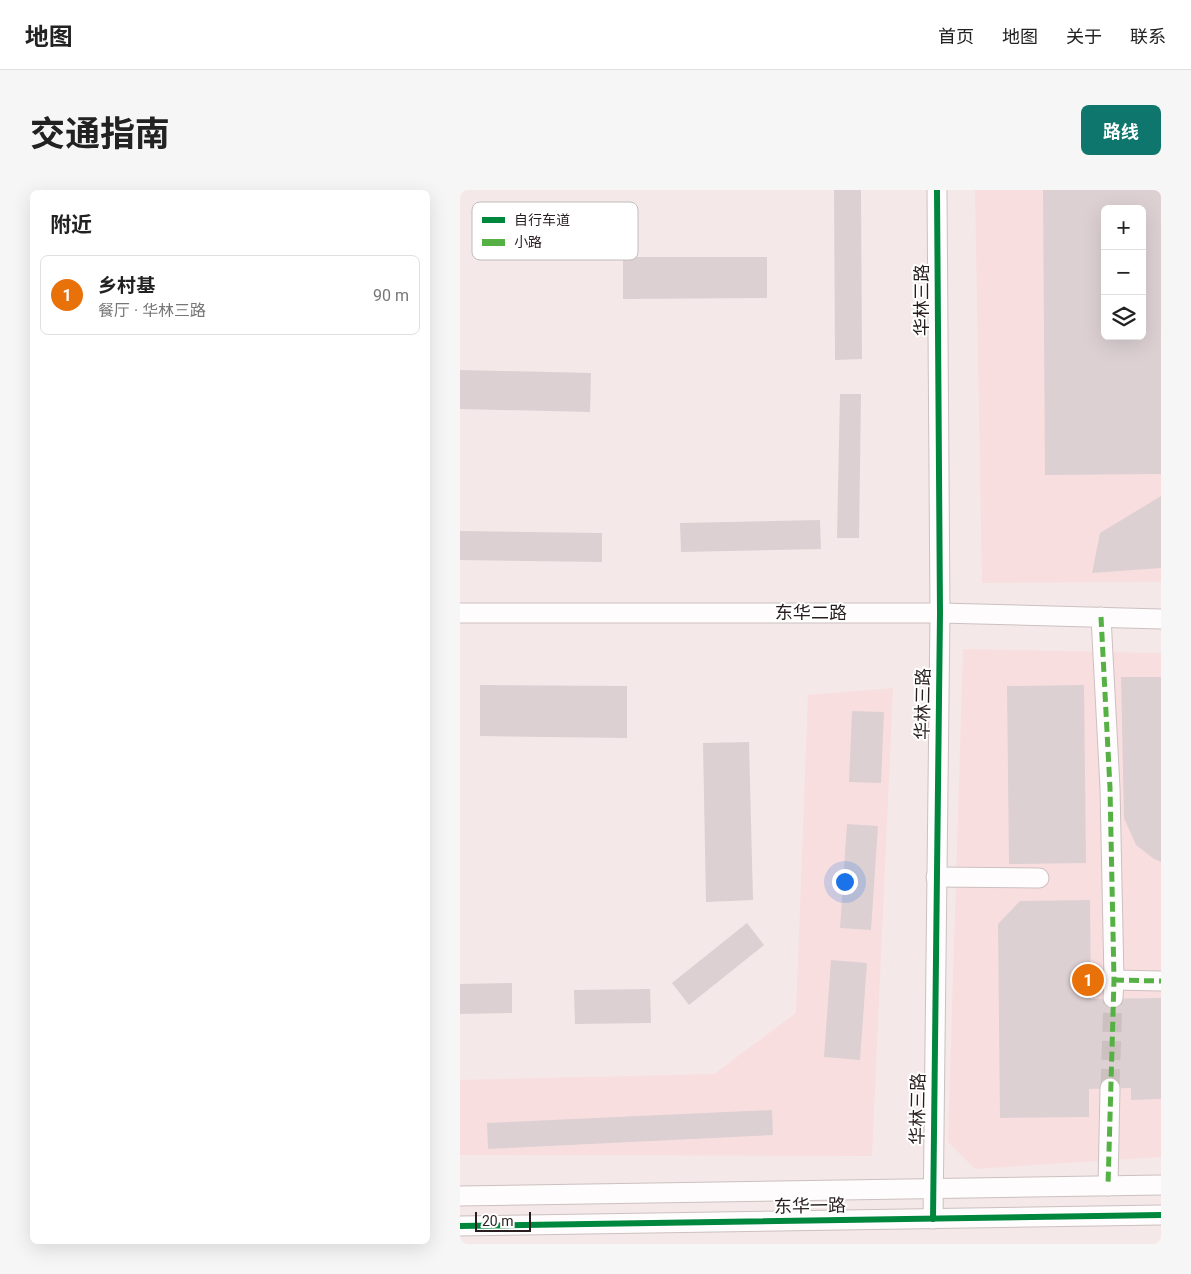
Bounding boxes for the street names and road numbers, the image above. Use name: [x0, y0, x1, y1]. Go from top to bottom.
street label: 华林三路: [911, 264, 932, 336]
street label: 东华二路: [775, 602, 847, 623]
street label: 华林三路: [911, 668, 934, 740]
street label: 华林三路: [906, 1073, 929, 1145]
street label: 东华一路: [774, 1194, 846, 1217]

